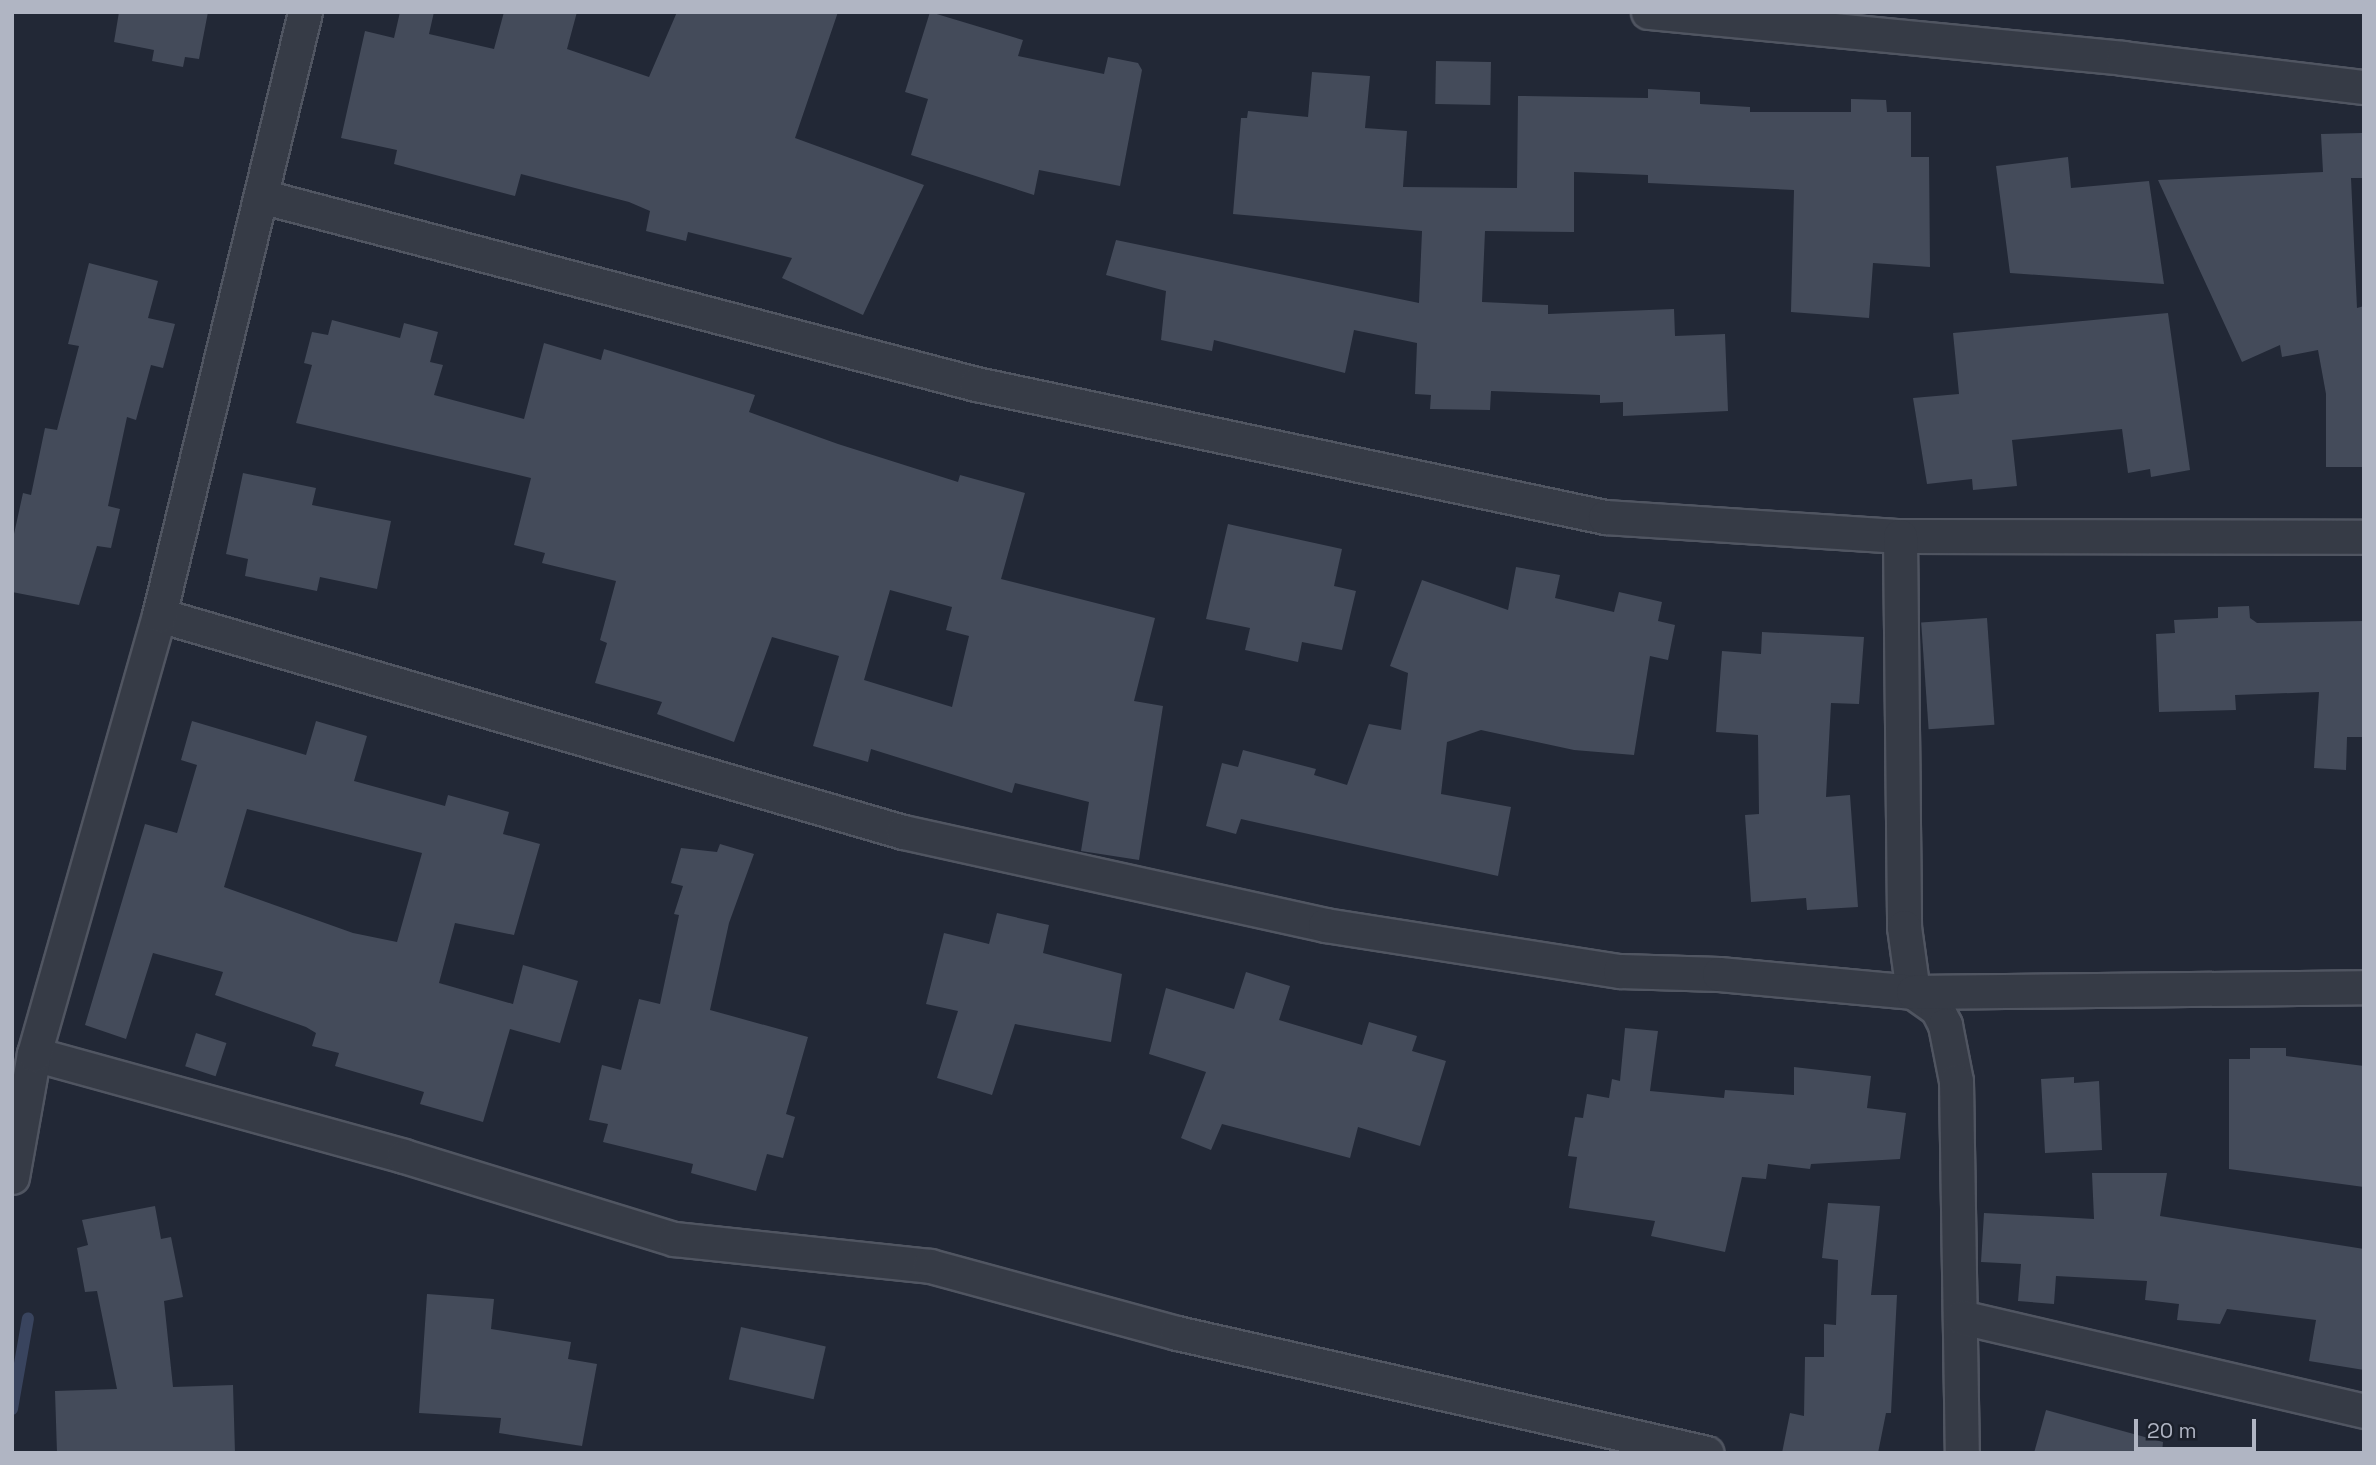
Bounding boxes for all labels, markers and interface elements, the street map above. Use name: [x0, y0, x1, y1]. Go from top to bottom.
scale bar: [2138, 1406, 2260, 1450]
text: 20 m: [2147, 1417, 2197, 1444]

